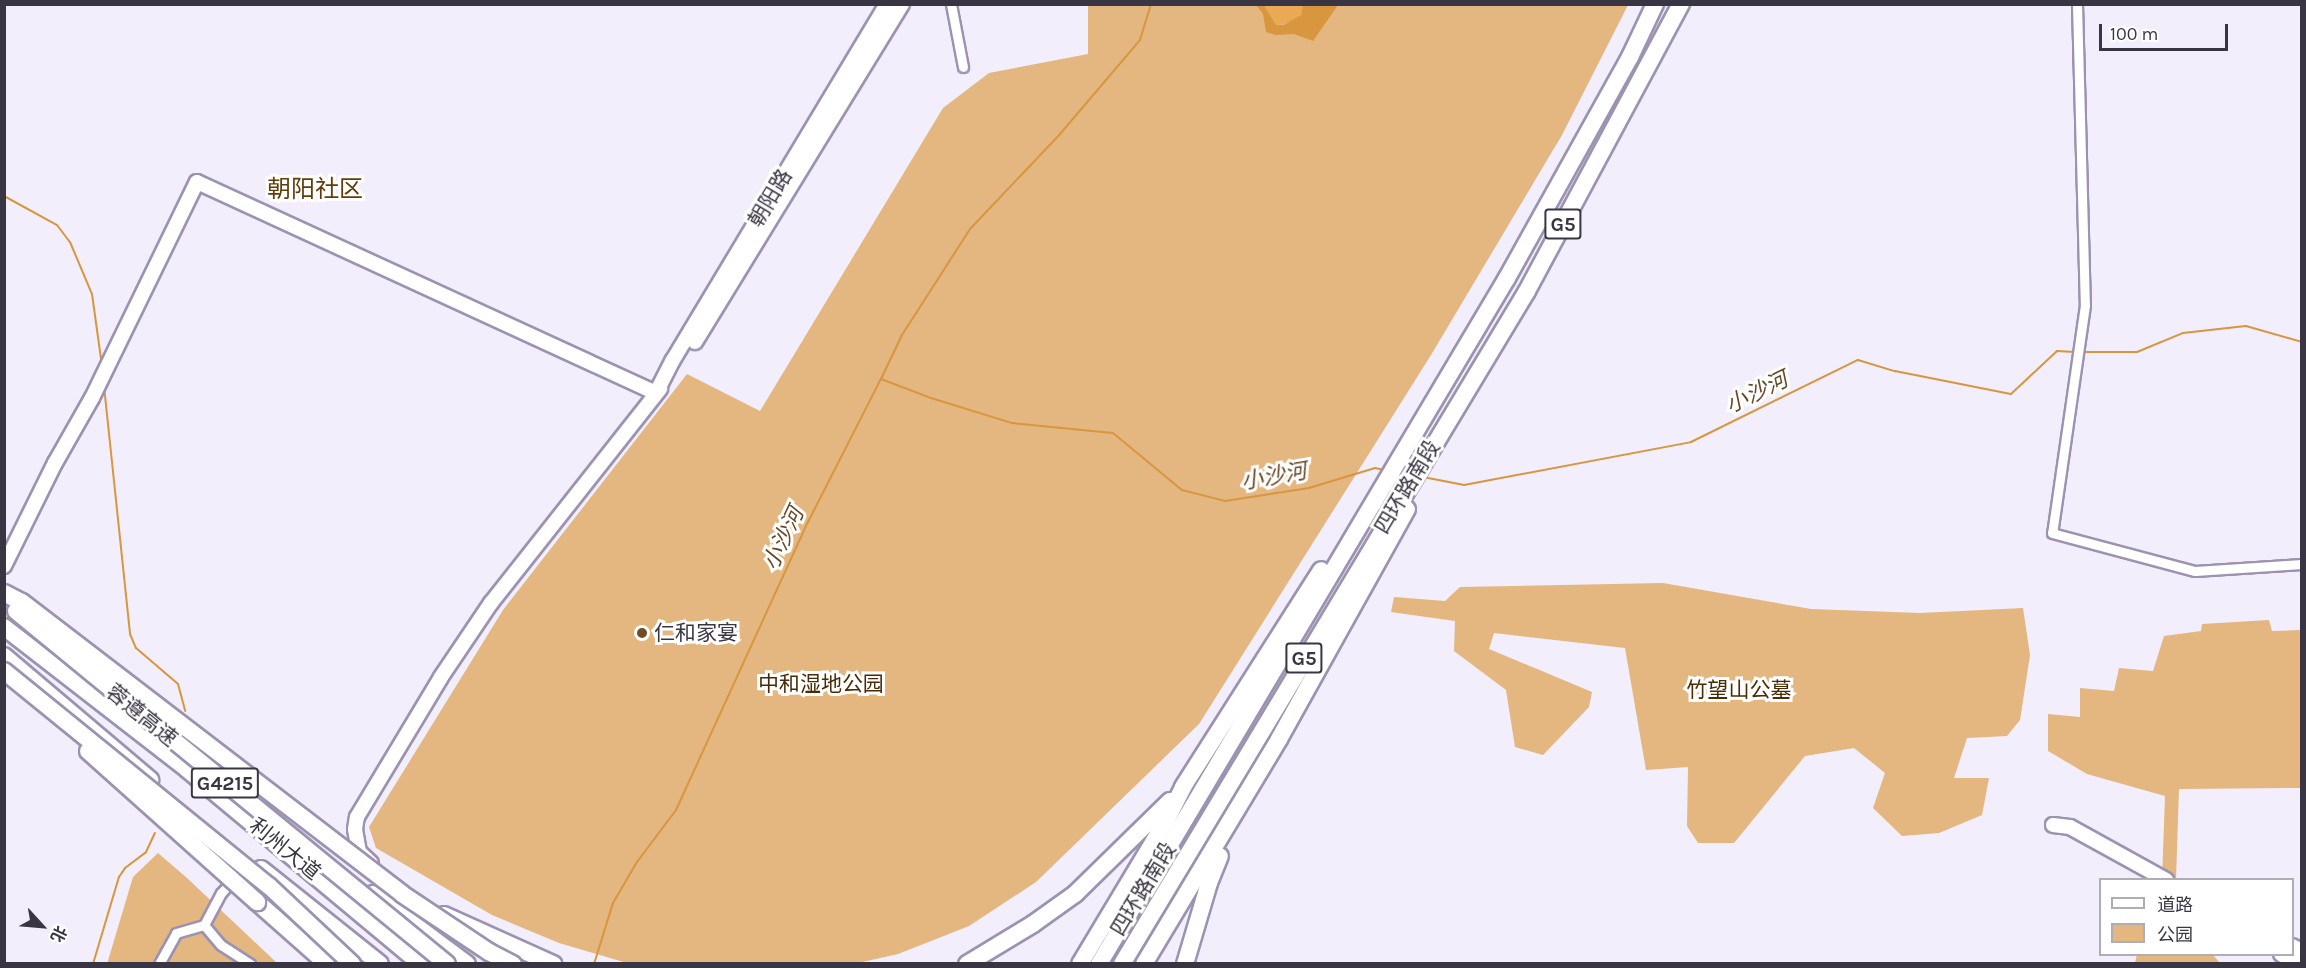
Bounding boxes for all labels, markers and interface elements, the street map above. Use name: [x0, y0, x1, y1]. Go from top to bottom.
scale bar: [2102, 12, 2231, 50]
text: 100 m: [2110, 23, 2158, 45]
street label: 朝阳路: [743, 165, 797, 231]
district label: 朝阳社区: [267, 176, 363, 204]
road number: G5: [1544, 207, 1582, 241]
water label: 小沙河: [1722, 367, 1792, 419]
street label: 四环路南段: [1369, 436, 1445, 538]
water label: 小沙河: [1239, 458, 1309, 496]
water label: 小沙河: [758, 504, 810, 574]
place label: 仁和家宴: [654, 620, 738, 646]
marker: 仁和家宴: [635, 626, 649, 640]
road number: G5: [1284, 641, 1324, 675]
park label: 中和湿地公园: [758, 671, 884, 697]
park label: 竹望山公墓: [1687, 677, 1791, 703]
street label: 蓉遵高速: [101, 679, 183, 751]
road number: G4215: [190, 766, 260, 800]
street label: 利州大道: [244, 813, 326, 885]
street label: 四环路南段: [1105, 838, 1181, 940]
legend: [2099, 878, 2294, 956]
text: 道路: [2157, 894, 2193, 916]
north arrow: [12, 896, 72, 956]
text: 北: [47, 923, 71, 945]
text: 公园: [2157, 924, 2193, 946]

